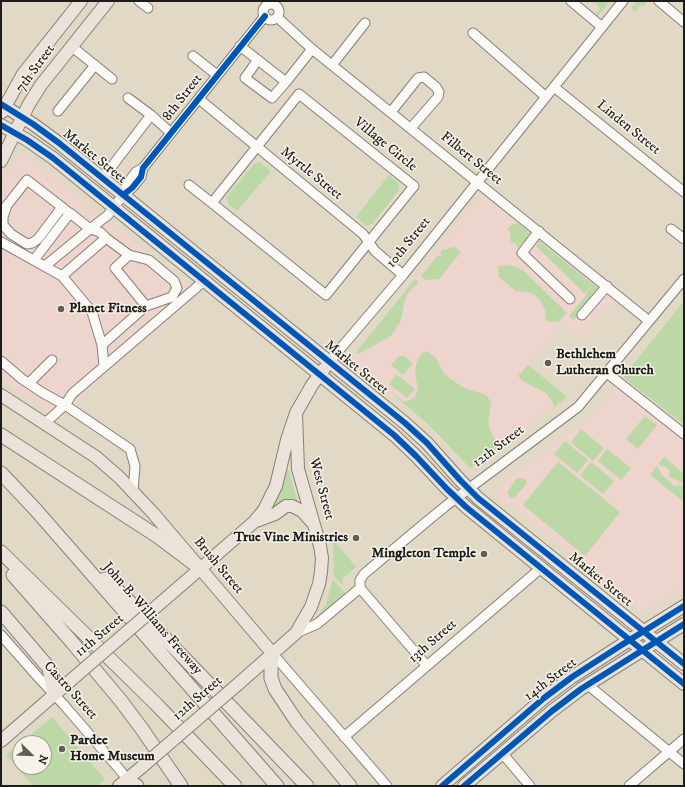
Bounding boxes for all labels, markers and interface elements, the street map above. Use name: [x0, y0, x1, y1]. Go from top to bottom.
street label: 7th Street: [13, 42, 59, 96]
street label: 8th Street: [159, 71, 207, 125]
street label: Linden Street: [593, 97, 663, 159]
street label: Village Circle: [350, 114, 420, 176]
street label: Market Street: [59, 126, 129, 188]
street label: Filbert Street: [437, 129, 505, 189]
street label: Myrtle Street: [277, 144, 345, 204]
street label: 10th Street: [383, 214, 435, 272]
place label: Planet Fitness: [69, 301, 147, 317]
marker: Planet Fitness: [56, 304, 66, 314]
street label: Market Street: [321, 337, 391, 399]
place label: Bethlehem Lutheran Church: [556, 347, 654, 380]
marker: Bethlehem Lutheran Church: [543, 358, 553, 368]
street label: 12th Street: [470, 422, 528, 472]
street label: West Street: [305, 456, 337, 522]
place label: True Vine Ministries: [234, 530, 348, 546]
marker: True Vine Ministries: [351, 533, 361, 543]
street label: Brush Street: [189, 534, 247, 598]
place label: Mingleton Temple: [371, 546, 476, 562]
marker: Mingleton Temple: [479, 549, 489, 559]
street label: Market Street: [565, 549, 635, 611]
street label: John B. Williams Freeway: [99, 559, 205, 679]
street label: 11th Street: [72, 611, 128, 661]
street label: 13th Street: [405, 617, 461, 667]
street label: 14th Street: [522, 655, 580, 705]
street label: Castro Street: [39, 658, 101, 724]
street label: 12th Street: [170, 673, 226, 725]
place label: Pardee Home Museum: [70, 733, 155, 766]
north arrow: [12, 735, 52, 775]
marker: Pardee Home Museum: [57, 744, 67, 754]
text: N: [34, 752, 50, 766]

